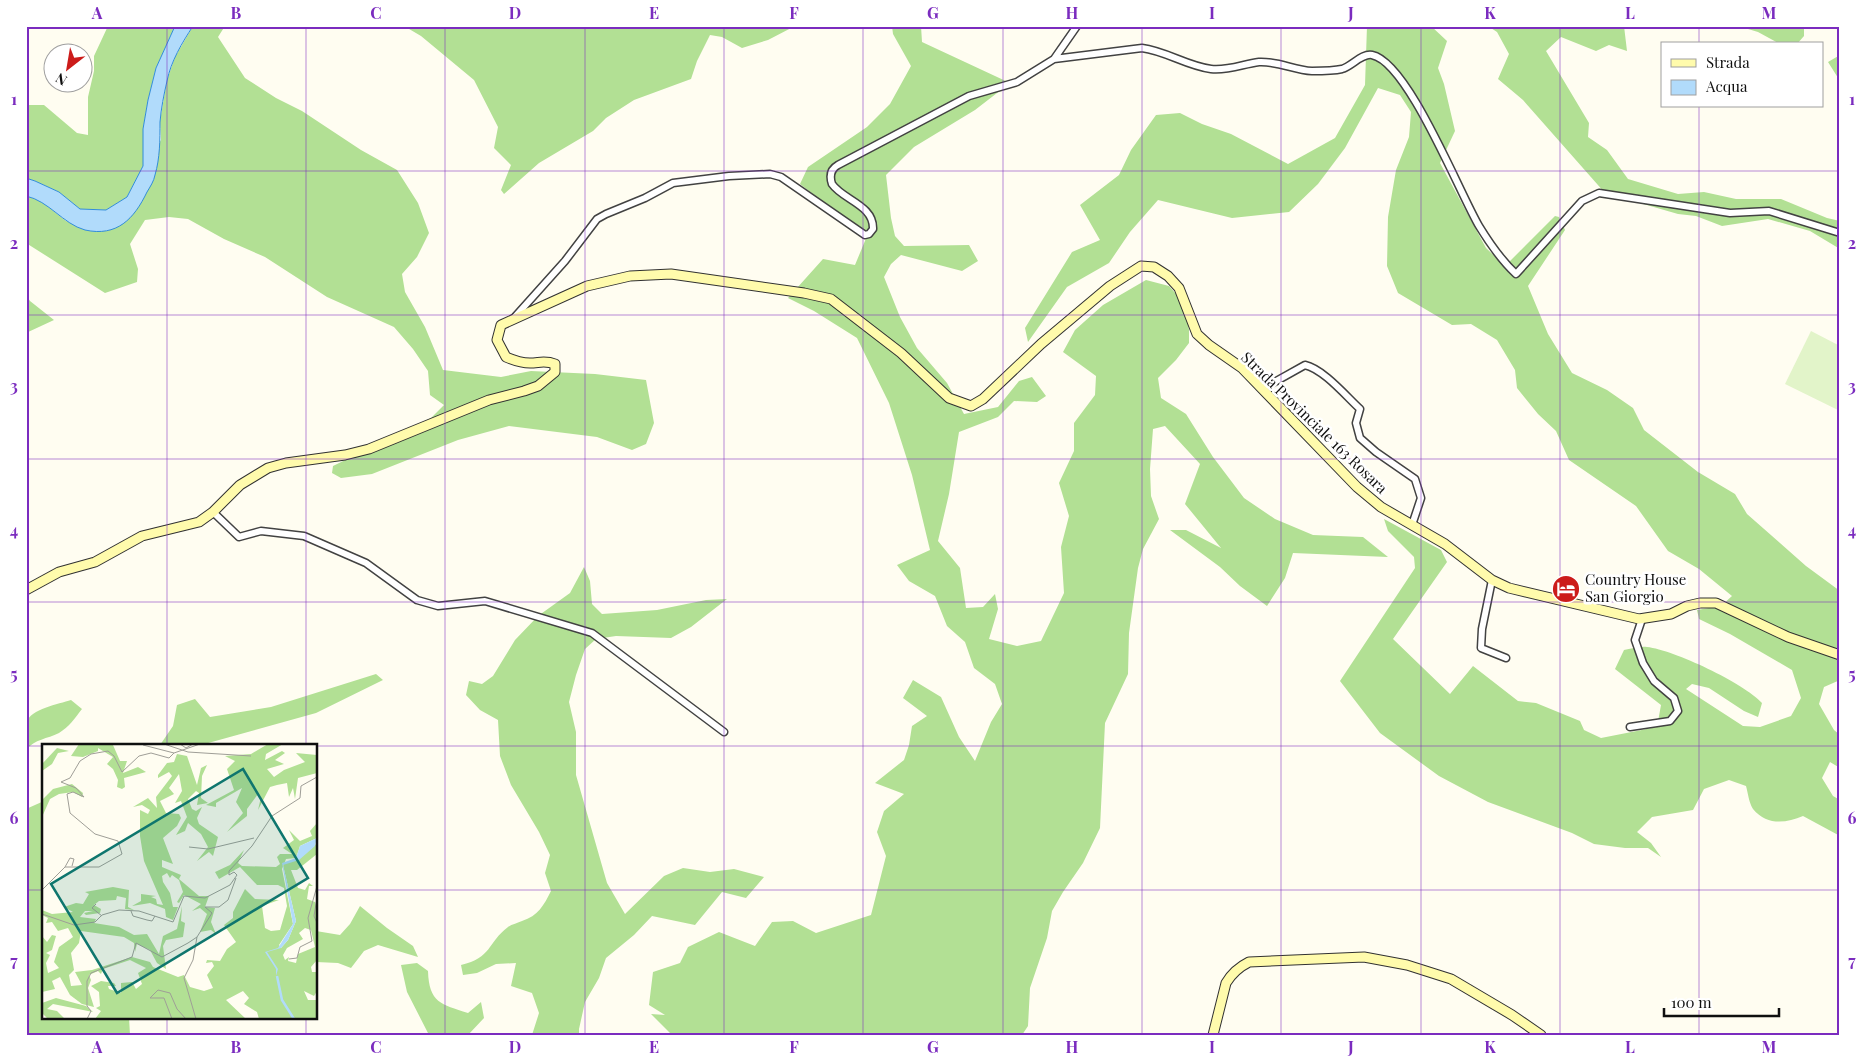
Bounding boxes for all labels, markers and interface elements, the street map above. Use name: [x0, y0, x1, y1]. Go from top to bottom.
text: A: [91, 2, 103, 23]
text: B: [231, 2, 242, 23]
text: C: [370, 2, 382, 23]
text: D: [509, 2, 521, 23]
text: E: [649, 2, 659, 23]
text: F: [789, 2, 799, 23]
text: G: [927, 2, 939, 23]
text: H: [1066, 2, 1079, 23]
text: I: [1209, 2, 1215, 23]
text: J: [1347, 2, 1354, 23]
text: K: [1484, 2, 1496, 23]
text: L: [1625, 2, 1635, 23]
text: M: [1762, 2, 1777, 23]
north arrow: [42, 42, 92, 92]
legend: [1661, 42, 1824, 108]
text: Strada: [1706, 52, 1750, 72]
text: N: [52, 69, 70, 90]
text: Acqua: [1705, 76, 1748, 96]
text: 1: [11, 88, 17, 109]
text: 1: [1849, 88, 1855, 109]
text: 2: [10, 232, 18, 253]
text: 2: [1848, 232, 1856, 253]
street label: Strada Provinciale 163 Rosara: [1237, 347, 1392, 498]
text: 3: [10, 375, 18, 396]
text: 3: [1848, 375, 1856, 396]
text: 4: [10, 519, 18, 540]
text: 4: [1848, 519, 1856, 540]
place label: Country House San Giorgio: [1585, 569, 1686, 606]
hotel icon: Country House San Giorgio: [1551, 574, 1581, 604]
text: 5: [10, 663, 18, 684]
text: 5: [1848, 663, 1856, 684]
inset map: [42, 744, 318, 1018]
text: 6: [10, 807, 19, 828]
text: 6: [1848, 807, 1857, 828]
text: 7: [10, 950, 18, 971]
text: 7: [1848, 950, 1856, 971]
scale bar: [1664, 986, 1778, 1018]
text: 100 m: [1671, 992, 1712, 1012]
text: A: [91, 1036, 103, 1057]
text: B: [231, 1036, 242, 1057]
text: C: [370, 1036, 382, 1057]
text: D: [509, 1036, 521, 1057]
text: E: [649, 1036, 659, 1057]
text: F: [789, 1036, 799, 1057]
text: G: [927, 1036, 939, 1057]
text: H: [1066, 1036, 1079, 1057]
text: I: [1209, 1036, 1215, 1057]
text: J: [1347, 1036, 1354, 1057]
text: K: [1484, 1036, 1496, 1057]
text: L: [1625, 1036, 1635, 1057]
text: M: [1762, 1036, 1777, 1057]

